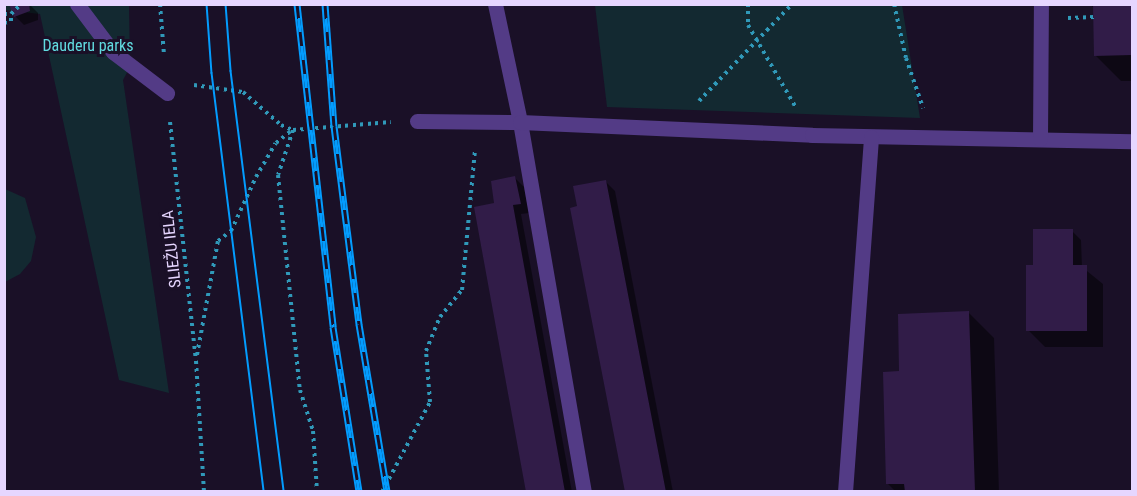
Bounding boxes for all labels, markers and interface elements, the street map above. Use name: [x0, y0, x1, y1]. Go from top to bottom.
park label: Dauderu parks: [42, 36, 134, 56]
street label: SLIEŽU IELA: [158, 209, 186, 289]

